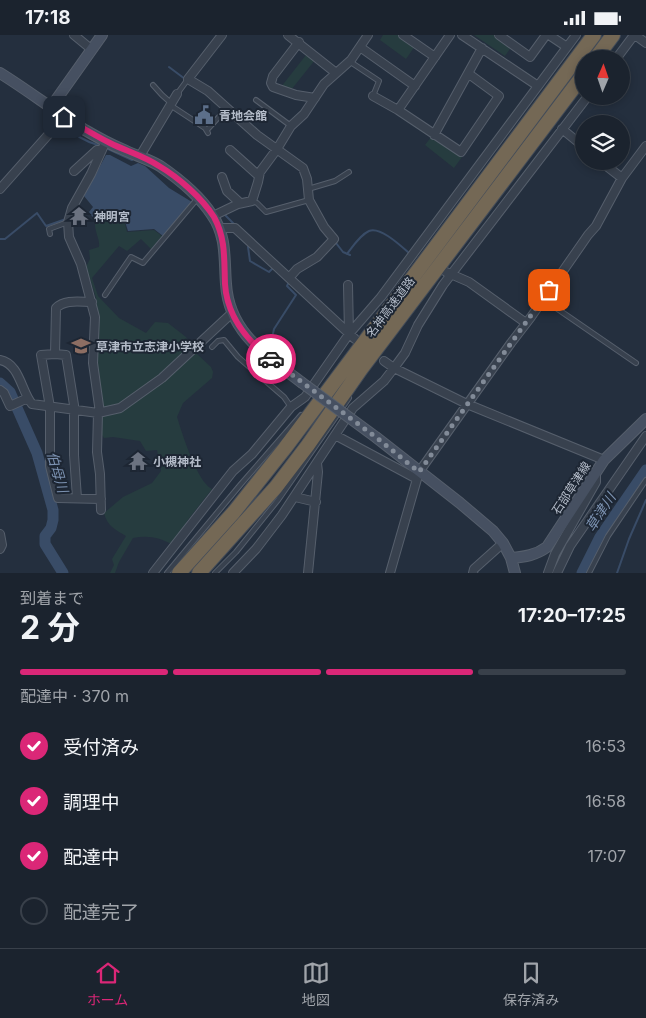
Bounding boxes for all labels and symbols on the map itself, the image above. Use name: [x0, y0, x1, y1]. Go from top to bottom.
north arrow: [575, 50, 630, 105]
pin: [43, 96, 85, 138]
public building icon: 青地会館: [193, 104, 215, 126]
place label: 青地会館: [219, 108, 267, 123]
temple icon: 神明宮: [68, 205, 90, 227]
place label: 神明宮: [94, 209, 130, 224]
pin: [528, 269, 570, 311]
street label: 名神高速道路: [362, 274, 418, 340]
courier: [246, 334, 296, 384]
school or university icon: 草津市立志津小学校: [70, 335, 92, 357]
place label: 草津市立志津小学校: [96, 339, 204, 354]
water label: 伯母川: [44, 449, 73, 496]
temple icon: 小槻神社: [127, 450, 149, 472]
place label: 小槻神社: [153, 454, 201, 469]
street label: 石部草津線: [548, 459, 594, 517]
water label: 草津川: [581, 488, 620, 534]

